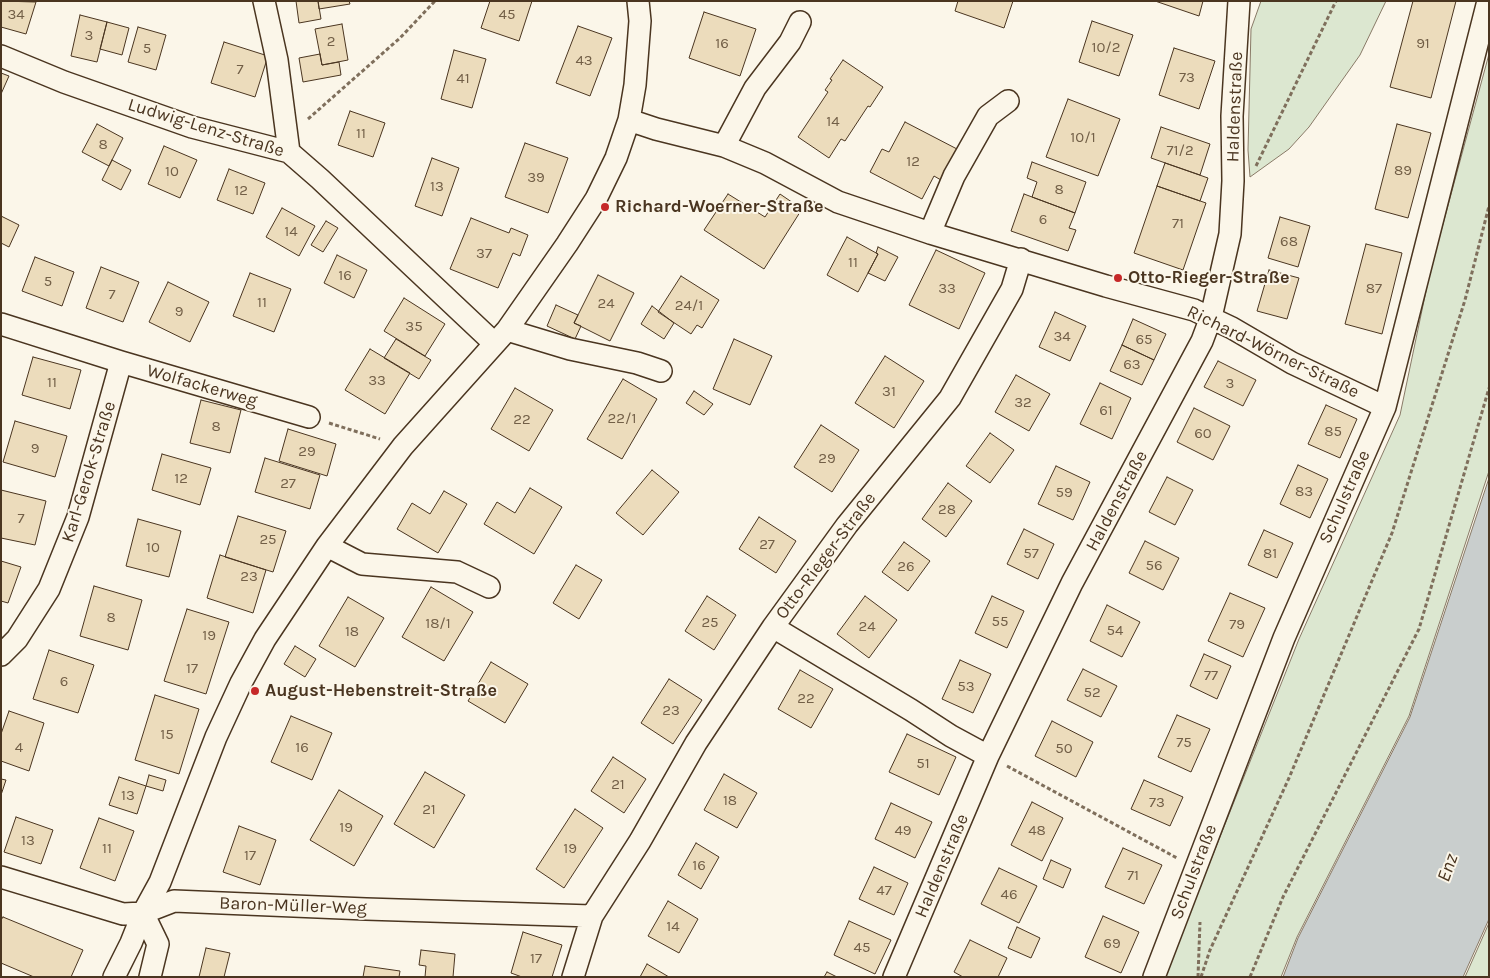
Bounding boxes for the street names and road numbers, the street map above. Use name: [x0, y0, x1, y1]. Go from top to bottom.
street label: Haldenstraße: [1222, 51, 1248, 163]
street label: Ludwig-Lenz-Straße: [125, 94, 287, 162]
street label: Richard-Wörner-Straße: [1183, 301, 1363, 403]
street label: Wolfackerweg: [144, 360, 260, 412]
street label: Karl-Gerok-Straße: [57, 399, 121, 545]
street label: Haldenstraße: [1081, 447, 1153, 555]
street label: Schulstraße: [1315, 447, 1375, 547]
street label: Otto-Rieger-Straße: [771, 488, 881, 624]
street label: Haldenstraße: [910, 811, 974, 921]
street label: Schulstraße: [1166, 821, 1222, 923]
street label: Baron-Müller-Weg: [219, 893, 367, 919]

